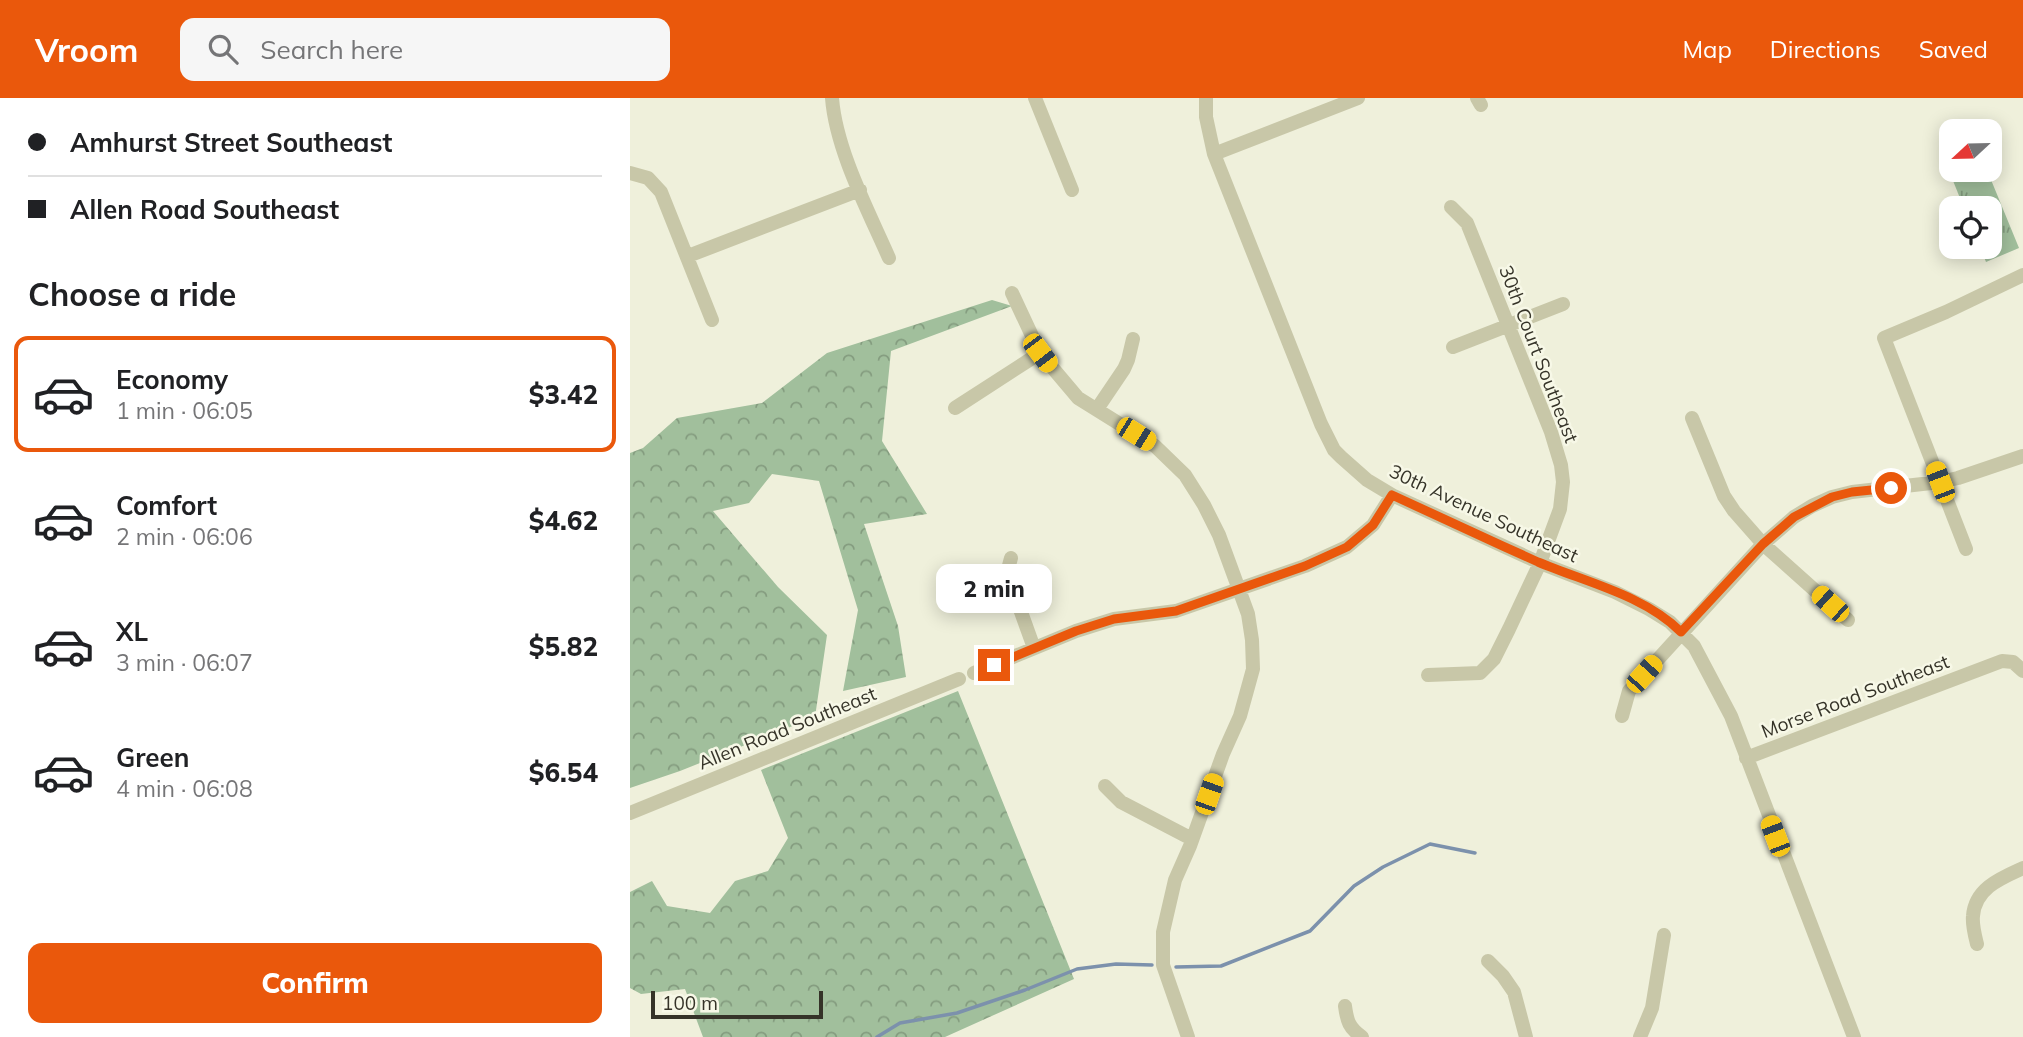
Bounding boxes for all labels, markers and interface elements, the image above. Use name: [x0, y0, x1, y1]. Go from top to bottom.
search box: [180, 18, 670, 81]
text: Vroom: [35, 29, 138, 70]
icon: search: [204, 30, 242, 68]
text: Search here: [260, 33, 403, 66]
text: Map: [1682, 34, 1732, 64]
text: Directions: [1770, 34, 1881, 64]
text: Saved: [1919, 34, 1988, 64]
north arrow: [1939, 119, 2002, 182]
map controls: [1939, 119, 2002, 259]
text: Amhurst Street Southeast: [70, 126, 392, 159]
text: Allen Road Southeast: [70, 193, 339, 226]
button: locate: [1939, 196, 2002, 259]
street label: 30th Court Southeast: [1494, 262, 1584, 446]
text: Choose a ride: [28, 274, 236, 314]
car: [1019, 330, 1062, 376]
icon: car: [32, 363, 95, 426]
text: Economy: [116, 363, 228, 396]
text: $3.42: [529, 378, 598, 411]
text: 1 min · 06:05: [116, 396, 253, 425]
car: [1113, 414, 1160, 454]
street label: 30th Avenue Southeast: [1386, 459, 1583, 568]
car: [1923, 459, 1958, 505]
route start: [1875, 472, 1907, 504]
icon: car: [32, 489, 95, 552]
text: Comfort: [116, 489, 217, 522]
text: $4.62: [529, 504, 598, 537]
text: 2 min · 06:06: [116, 522, 253, 551]
callout: 2 min: [936, 564, 1052, 612]
text: 2 min: [963, 574, 1025, 603]
car: [1808, 582, 1853, 626]
icon: car: [32, 615, 95, 678]
text: XL: [116, 615, 148, 648]
text: $5.82: [529, 630, 598, 663]
text: 3 min · 06:07: [116, 648, 253, 677]
route end: [978, 649, 1010, 681]
street label: Morse Road Southeast: [1758, 649, 1953, 743]
car: [1623, 651, 1666, 697]
street label: Allen Road Southeast: [694, 681, 880, 775]
icon: car: [32, 741, 95, 804]
text: Green: [116, 741, 189, 774]
text: $6.54: [529, 756, 598, 789]
car: [1193, 771, 1226, 817]
text: 4 min · 06:08: [116, 774, 253, 803]
car: [1758, 813, 1793, 859]
button: Confirm: [28, 943, 602, 1023]
scale bar: [651, 988, 822, 1020]
text: 100 m: [662, 991, 718, 1015]

